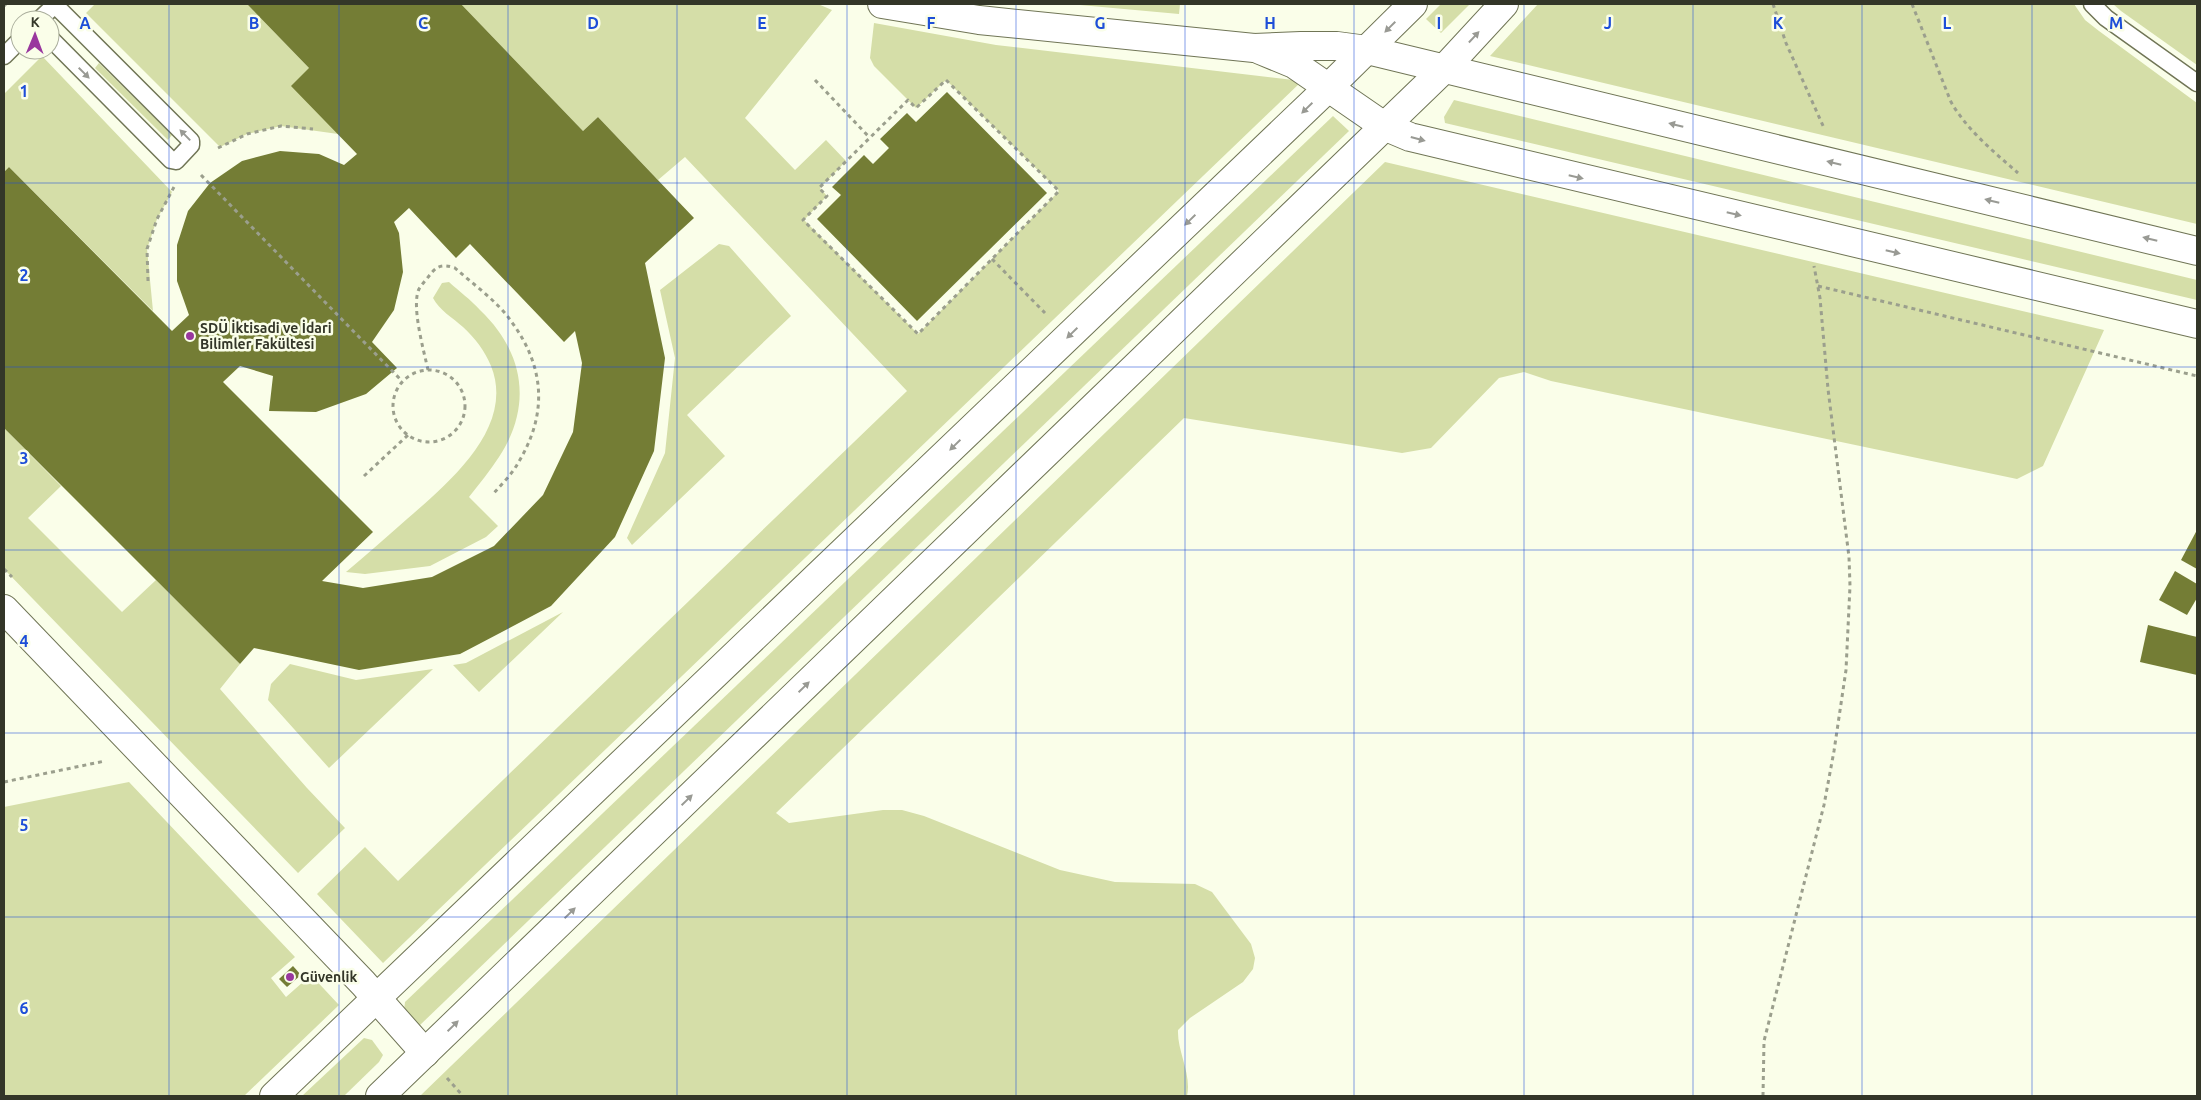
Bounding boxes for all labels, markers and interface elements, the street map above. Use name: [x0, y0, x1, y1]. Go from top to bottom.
north arrow: [10, 10, 60, 60]
text: K: [30, 14, 41, 30]
text: A: [79, 14, 91, 32]
text: B: [249, 14, 259, 32]
text: C: [418, 14, 428, 32]
text: D: [587, 14, 599, 32]
text: E: [757, 14, 767, 32]
text: F: [927, 14, 936, 32]
text: G: [1094, 14, 1106, 32]
text: H: [1264, 14, 1276, 32]
text: I: [1437, 14, 1441, 32]
text: J: [1604, 14, 1612, 32]
text: K: [1773, 14, 1784, 32]
text: L: [1943, 14, 1952, 32]
text: M: [2109, 14, 2123, 32]
one-way arrow: [1384, 21, 1396, 33]
one-way arrow: [1468, 31, 1480, 43]
one-way arrow: [78, 67, 90, 79]
text: 1: [19, 82, 29, 100]
one-way arrow: [1301, 102, 1313, 114]
one-way arrow: [1668, 121, 1683, 129]
one-way arrow: [179, 129, 191, 141]
one-way arrow: [1411, 135, 1426, 143]
one-way arrow: [1826, 159, 1841, 167]
one-way arrow: [1569, 173, 1584, 181]
one-way arrow: [1984, 197, 1999, 205]
one-way arrow: [1727, 210, 1742, 218]
one-way arrow: [1184, 214, 1196, 226]
one-way arrow: [2142, 235, 2157, 243]
one-way arrow: [1885, 248, 1900, 256]
text: 2: [19, 266, 29, 284]
place label: SDÜ İktisadi ve İdari Bilimler Fakültesi: [200, 319, 332, 352]
one-way arrow: [1067, 327, 1079, 339]
marker: SDÜ İktisadi ve İdari Bilimler Fakültesi: [184, 330, 196, 342]
one-way arrow: [949, 439, 961, 451]
text: 3: [19, 449, 29, 467]
text: 4: [19, 632, 29, 650]
one-way arrow: [797, 681, 809, 693]
one-way arrow: [681, 794, 693, 806]
text: 5: [19, 816, 29, 834]
one-way arrow: [564, 907, 576, 919]
place label: Güvenlik: [300, 969, 357, 985]
marker: Güvenlik: [284, 971, 296, 983]
text: 6: [19, 999, 29, 1017]
one-way arrow: [447, 1020, 459, 1032]

